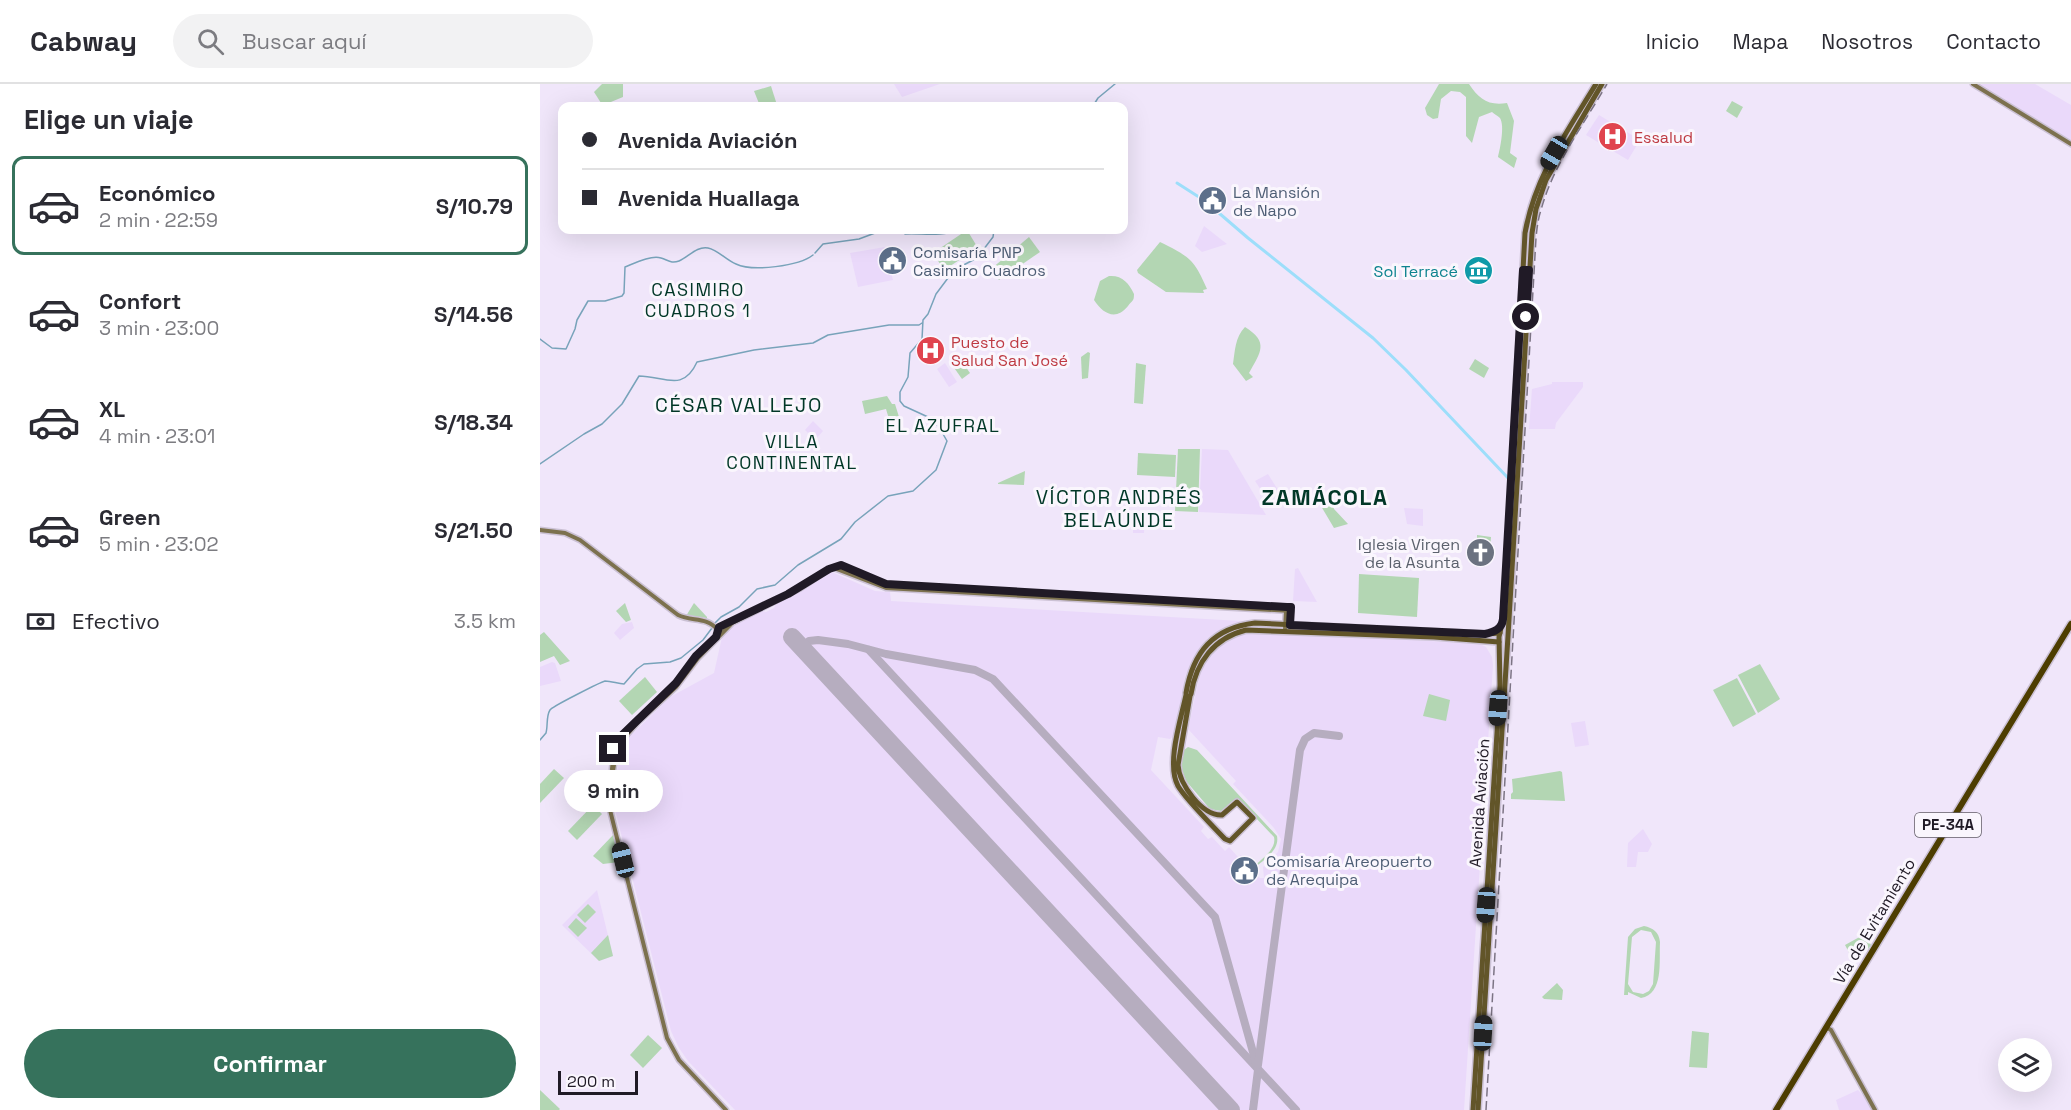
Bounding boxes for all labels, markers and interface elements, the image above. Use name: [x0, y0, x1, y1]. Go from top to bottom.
search box: [173, 14, 593, 68]
text: Cabway: [30, 23, 137, 59]
icon: search: [194, 25, 227, 58]
text: Buscar aquí: [242, 27, 367, 55]
text: Inicio: [1646, 28, 1700, 55]
text: Mapa: [1733, 28, 1788, 55]
text: Nosotros: [1821, 28, 1913, 55]
text: Contacto: [1946, 28, 2041, 55]
text: Elige un viaje: [24, 102, 194, 137]
hospital icon: Essalud: [1597, 121, 1629, 153]
text: Avenida Aviación: [618, 126, 798, 154]
place label: Essalud: [1634, 127, 1693, 148]
car: [1537, 133, 1571, 173]
icon: car: [27, 179, 81, 233]
text: Económico: [99, 179, 216, 207]
place label: La Mansión de Napo: [1233, 182, 1320, 221]
text: Avenida Huallaga: [618, 184, 800, 212]
public building icon: La Mansión de Napo: [1196, 185, 1228, 217]
text: S/10.79: [436, 192, 513, 220]
text: 2 min · 22:59: [99, 207, 218, 233]
place label: Comisaría PNP Casimiro Cuadros: [913, 242, 1046, 281]
public building icon: Comisaría PNP Casimiro Cuadros: [876, 245, 908, 277]
museum icon: Sol Terracé: [1463, 255, 1495, 287]
place label: Sol Terracé: [1374, 261, 1458, 282]
district label: CASIMIRO CUADROS 1: [645, 278, 751, 322]
icon: car: [27, 287, 81, 341]
text: Confort: [99, 287, 181, 315]
text: S/14.56: [434, 300, 513, 328]
route start: [1512, 303, 1539, 330]
text: 3 min · 23:00: [99, 315, 219, 341]
place label: Puesto de Salud San José: [951, 332, 1068, 371]
hospital icon: Puesto de Salud San José: [914, 335, 946, 367]
district label: CÉSAR VALLEJO: [655, 392, 823, 418]
icon: car: [27, 395, 81, 449]
text: XL: [99, 395, 125, 423]
text: S/18.34: [434, 408, 513, 436]
district label: EL AZUFRAL: [886, 414, 1000, 437]
text: 4 min · 23:01: [99, 423, 215, 449]
district label: VILLA CONTINENTAL: [726, 430, 858, 474]
district label: ZAMÁCOLA: [1262, 483, 1388, 511]
district label: VÍCTOR ANDRÉS BELAÚNDE: [1036, 484, 1202, 533]
icon: car: [27, 503, 81, 557]
text: Green: [99, 503, 161, 531]
text: S/21.50: [434, 516, 513, 544]
text: 5 min · 23:02: [99, 531, 219, 557]
place label: Iglesia Virgen de la Asunta: [1358, 534, 1460, 573]
church icon: Iglesia Virgen de la Asunta: [1465, 537, 1497, 569]
icon: cash: [24, 605, 57, 638]
text: Efectivo: [72, 607, 160, 635]
text: 3.5 km: [454, 608, 516, 634]
car: [1488, 689, 1508, 727]
route end: [599, 735, 626, 762]
street label: Avenida Aviación: [1465, 738, 1494, 868]
callout: 9 min: [563, 770, 662, 812]
text: 9 min: [587, 778, 640, 804]
road number: PE-34A: [1915, 813, 1981, 837]
car: [610, 840, 636, 880]
place label: Comisaría Areopuerto de Arequipa: [1266, 851, 1432, 890]
public building icon: Comisaría Areopuerto de Arequipa: [1229, 854, 1261, 886]
street label: Vía de Evitamiento: [1829, 855, 1920, 988]
car: [1476, 886, 1496, 924]
car: [1473, 1015, 1493, 1051]
button: Confirmar: [24, 1029, 516, 1098]
map controls: [1998, 1038, 2052, 1092]
button: layers: [1998, 1038, 2052, 1092]
scale bar: [558, 1068, 638, 1096]
text: 200 m: [567, 1071, 615, 1092]

